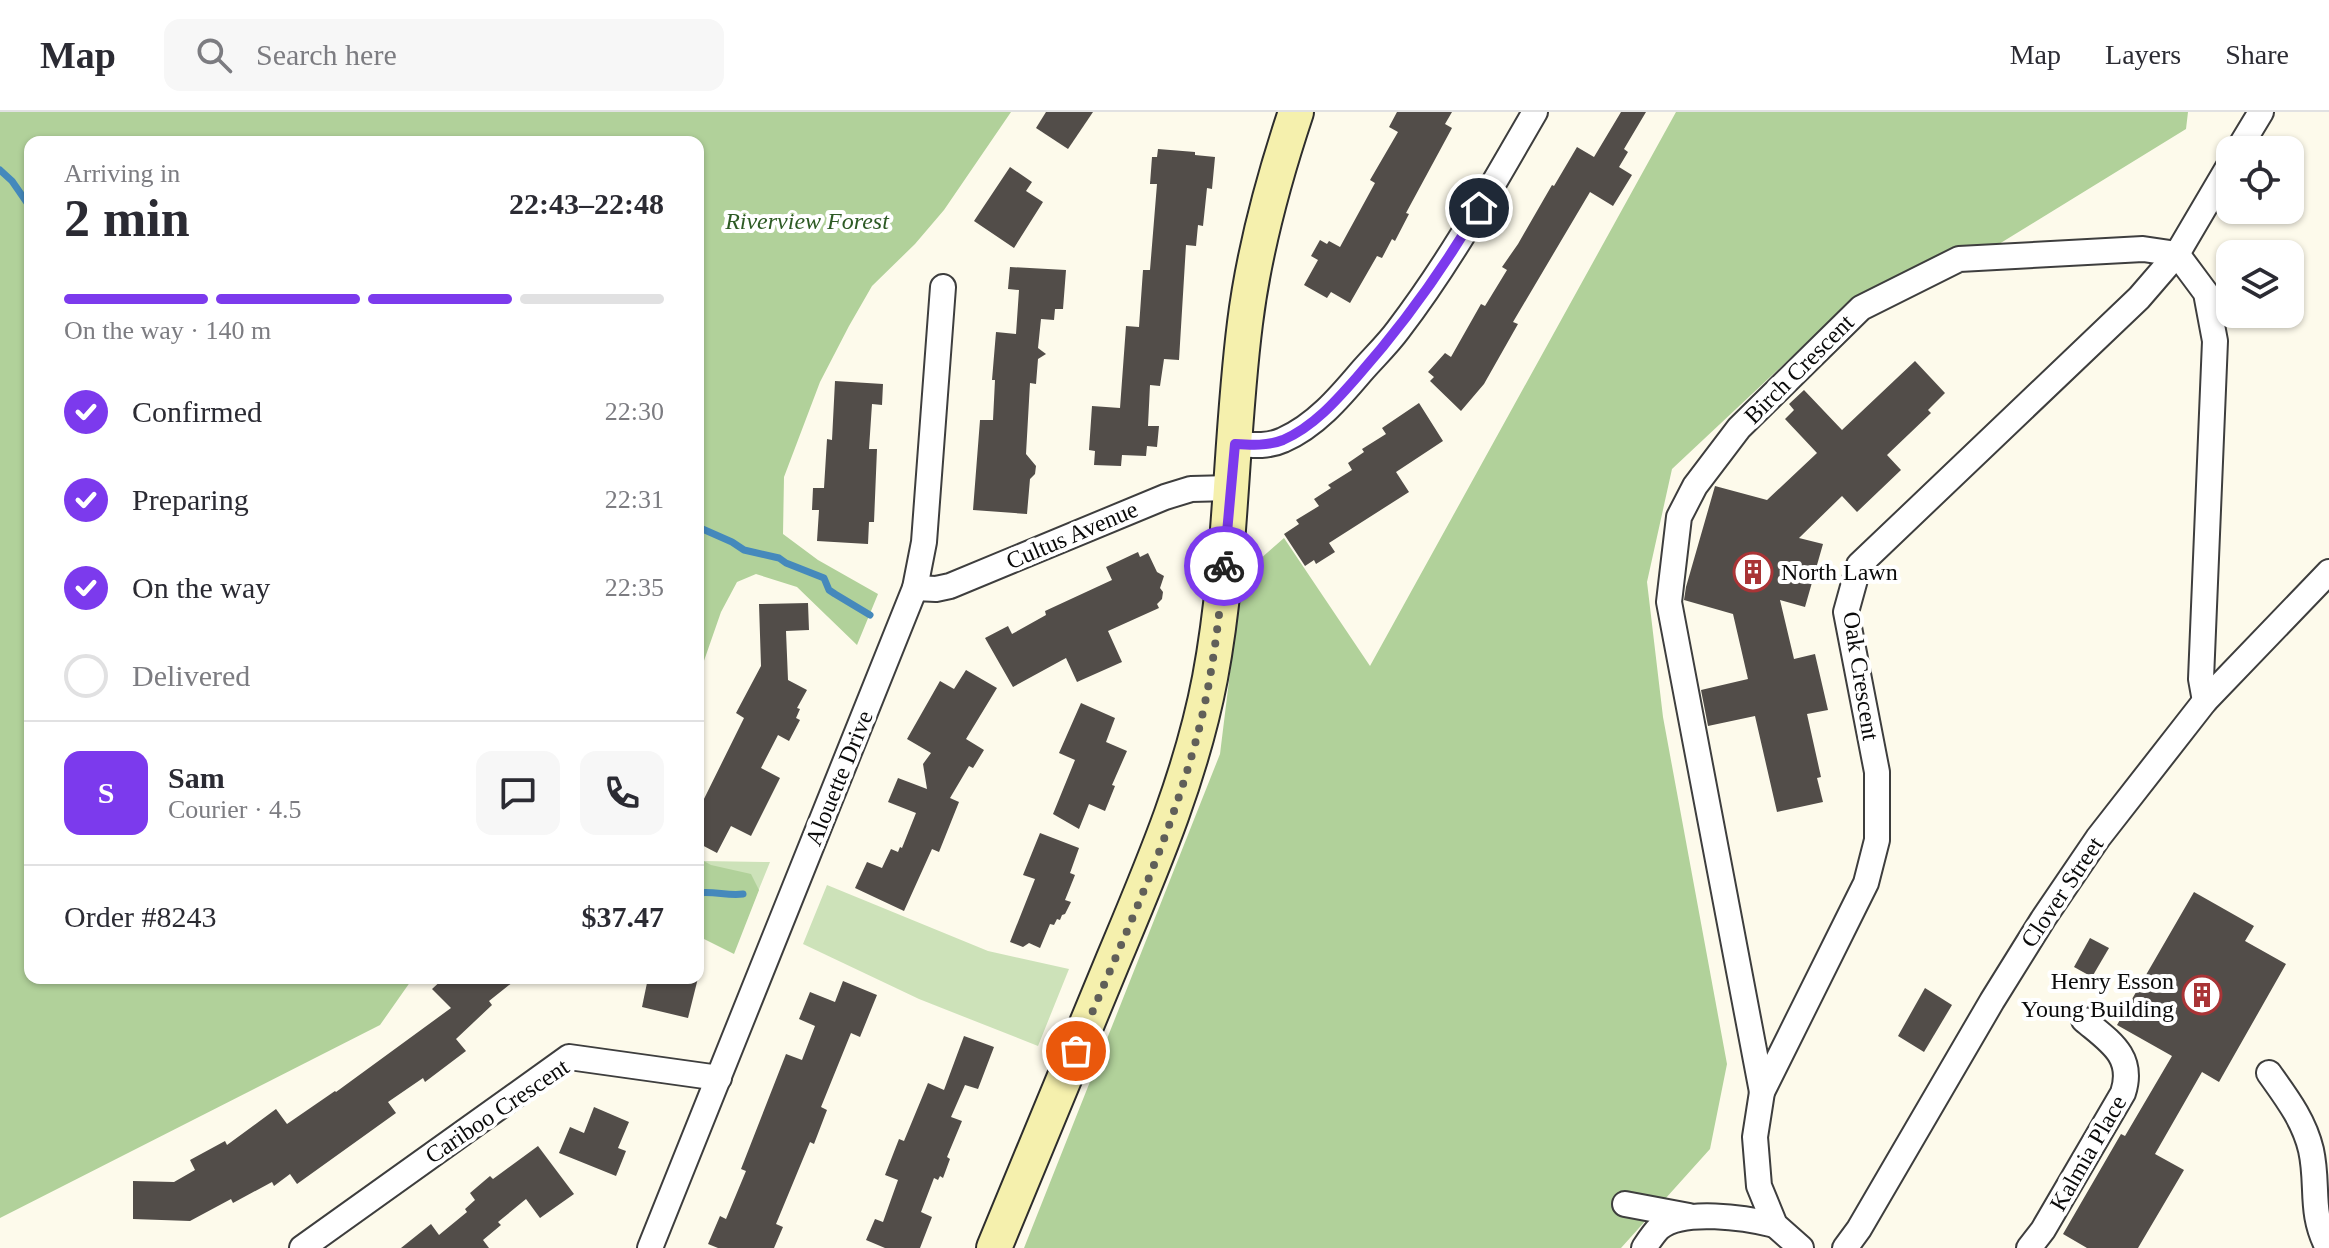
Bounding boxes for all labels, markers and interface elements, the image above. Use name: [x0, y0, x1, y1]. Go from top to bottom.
search box: [164, 19, 724, 91]
icon: search: [192, 33, 236, 77]
text: Map: [40, 34, 116, 76]
text: Search here: [256, 38, 397, 71]
text: Map: [2010, 39, 2061, 70]
text: Layers: [2105, 39, 2181, 70]
text: Share: [2225, 39, 2289, 70]
map controls: [2216, 136, 2304, 328]
button: locate: [2216, 136, 2304, 224]
text: Arriving in: [64, 159, 180, 188]
pin: [1445, 174, 1513, 242]
icon: home: [1457, 186, 1501, 230]
text: 22:43–22:48: [509, 187, 664, 220]
text: 2 min: [64, 190, 190, 247]
park label: Riverview Forest: [724, 208, 890, 234]
button: layers: [2216, 240, 2304, 328]
street label: Birch Crescent: [1739, 309, 1859, 429]
text: On the way · 140 m: [64, 316, 271, 345]
icon: check: [64, 390, 108, 434]
text: Confirmed: [132, 395, 262, 428]
text: 22:30: [605, 397, 664, 426]
icon: check: [64, 478, 108, 522]
text: Preparing: [132, 483, 249, 516]
text: 22:31: [605, 485, 664, 514]
street label: Cultus Avenue: [1002, 496, 1142, 574]
courier: [1184, 526, 1264, 606]
icon: bike: [1202, 544, 1246, 588]
building icon: North Lawn: [1732, 551, 1774, 593]
place label: North Lawn: [1781, 559, 1898, 585]
icon: check: [64, 566, 108, 610]
text: On the way: [132, 571, 270, 604]
text: 22:35: [605, 573, 664, 602]
street label: Oak Crescent: [1838, 610, 1884, 743]
text: Delivered: [132, 659, 250, 692]
street label: Alouette Drive: [800, 707, 878, 849]
button: chat: [476, 751, 560, 835]
button: phone: [580, 751, 664, 835]
text: Sam: [168, 761, 225, 794]
text: S: [98, 776, 114, 809]
text: Courier · 4.5: [168, 795, 302, 824]
street label: Clover Street: [2016, 832, 2109, 952]
text: Order #8243: [64, 900, 216, 933]
text: $37.47: [582, 900, 664, 933]
place label: Henry Esson Young Building: [2021, 968, 2174, 1022]
building icon: Henry Esson Young Building: [2181, 974, 2223, 1016]
pin: [1042, 1017, 1110, 1085]
icon: bag: [1054, 1029, 1098, 1073]
street label: Cariboo Crescent: [420, 1053, 574, 1169]
street label: Kalmia Place: [2045, 1091, 2131, 1215]

